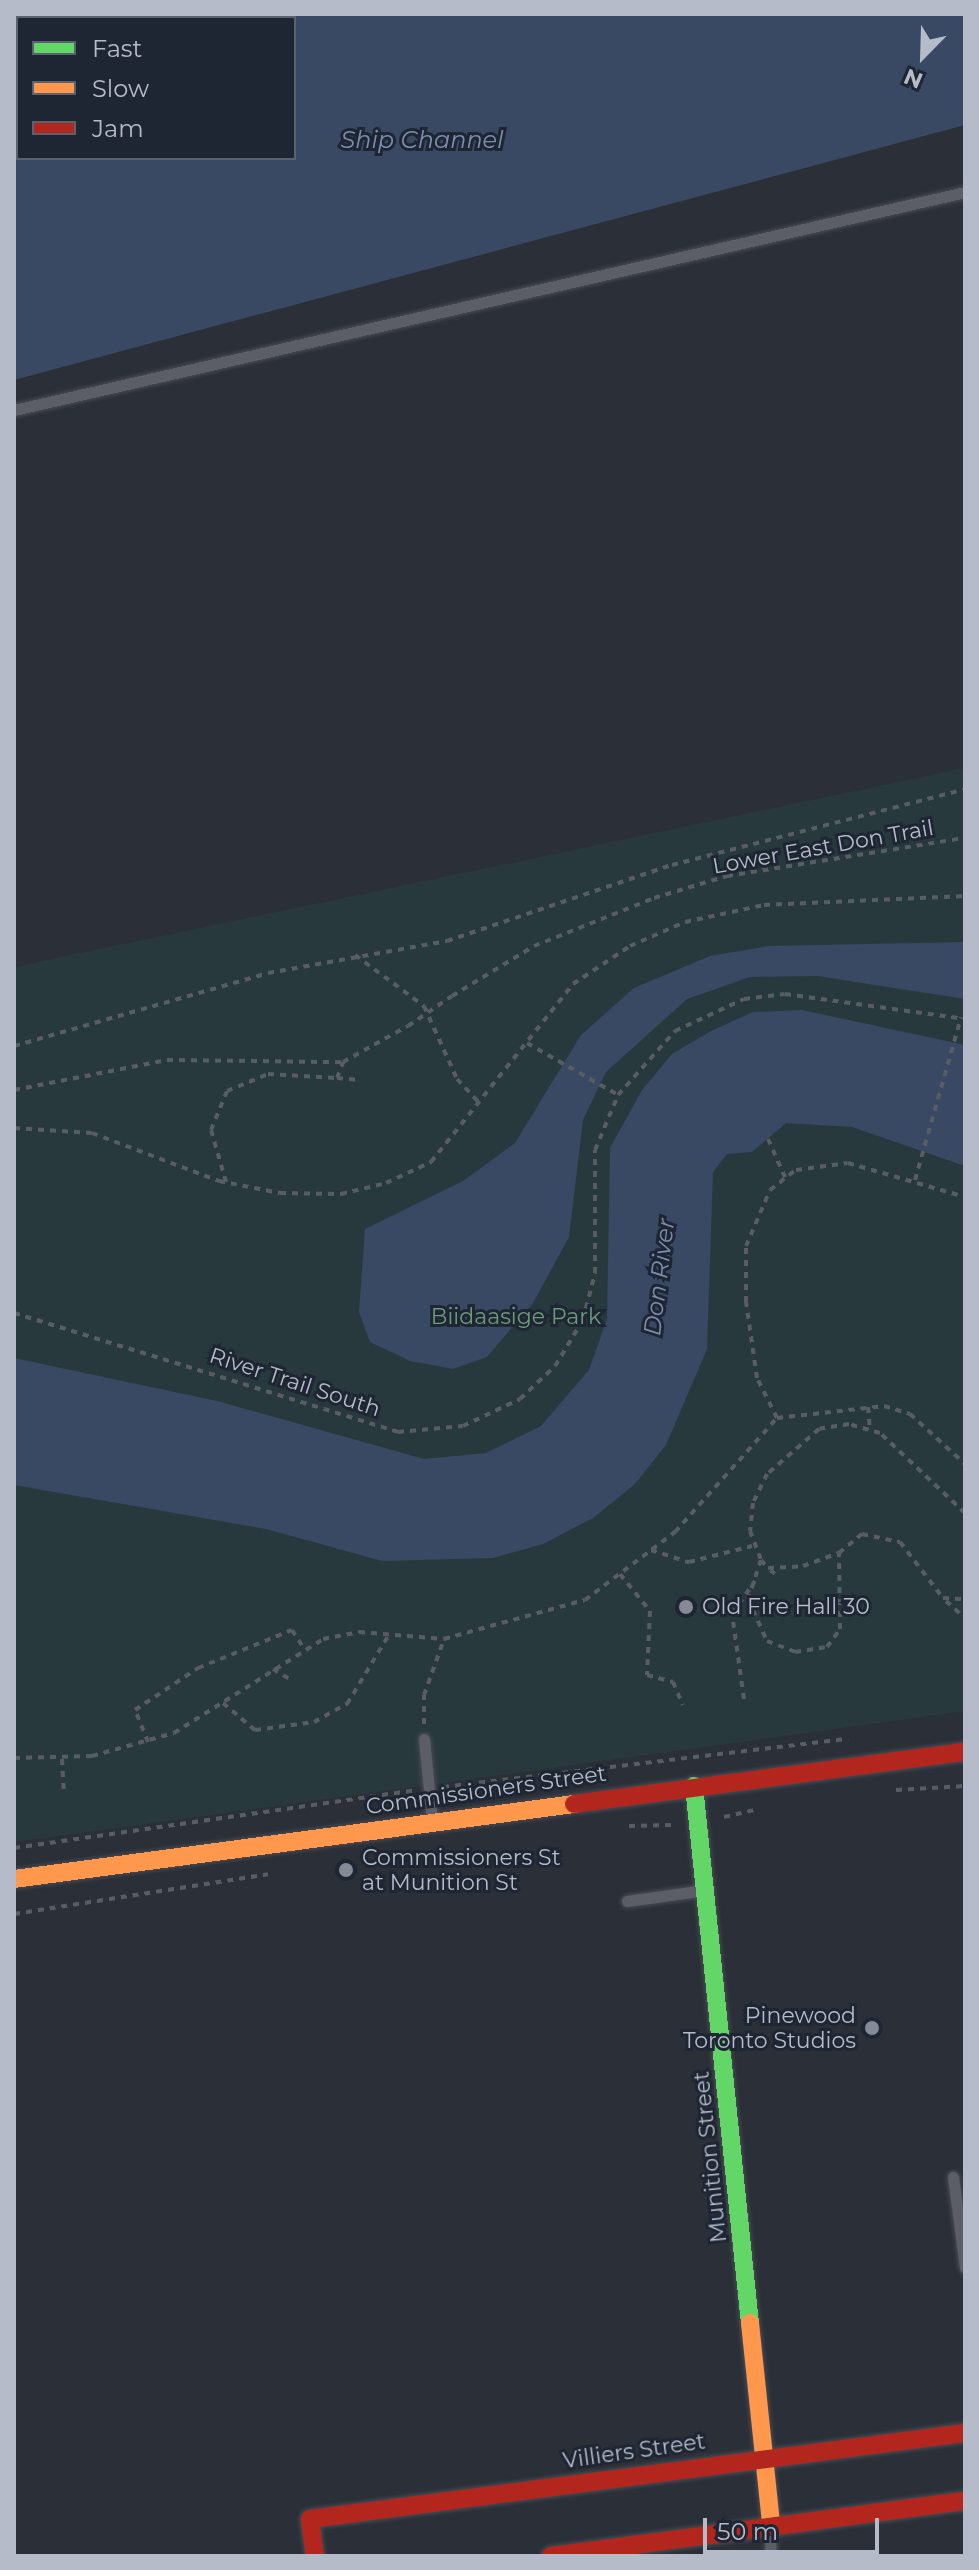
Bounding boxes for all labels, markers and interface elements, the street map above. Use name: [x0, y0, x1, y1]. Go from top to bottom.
legend: [16, 16, 296, 160]
north arrow: [883, 16, 963, 96]
text: Fast: [92, 34, 142, 63]
text: N: [900, 63, 927, 94]
text: Slow: [92, 74, 149, 103]
text: Jam: [92, 114, 144, 143]
water label: Ship Channel: [340, 126, 504, 154]
street label: Lower East Don Trail: [711, 815, 935, 879]
water label: Don River: [638, 1217, 680, 1337]
park label: Biidaasige Park: [431, 1304, 601, 1330]
street label: River Trail South: [206, 1342, 384, 1422]
place label: Old Fire Hall 30: [702, 1594, 870, 1620]
marker: Old Fire Hall 30: [677, 1598, 695, 1616]
street label: Commissioners Street: [364, 1760, 608, 1820]
place label: Commissioners St at Munition St: [362, 1844, 561, 1896]
marker: Commissioners St at Munition St: [337, 1861, 355, 1879]
place label: Pinewood Toronto Studios: [683, 2002, 856, 2054]
marker: Pinewood Toronto Studios: [863, 2019, 881, 2037]
street label: Munition Street: [688, 2070, 732, 2244]
street label: Villiers Street: [561, 2428, 707, 2474]
scale bar: [707, 2502, 883, 2552]
text: 50 m: [717, 2517, 778, 2546]

